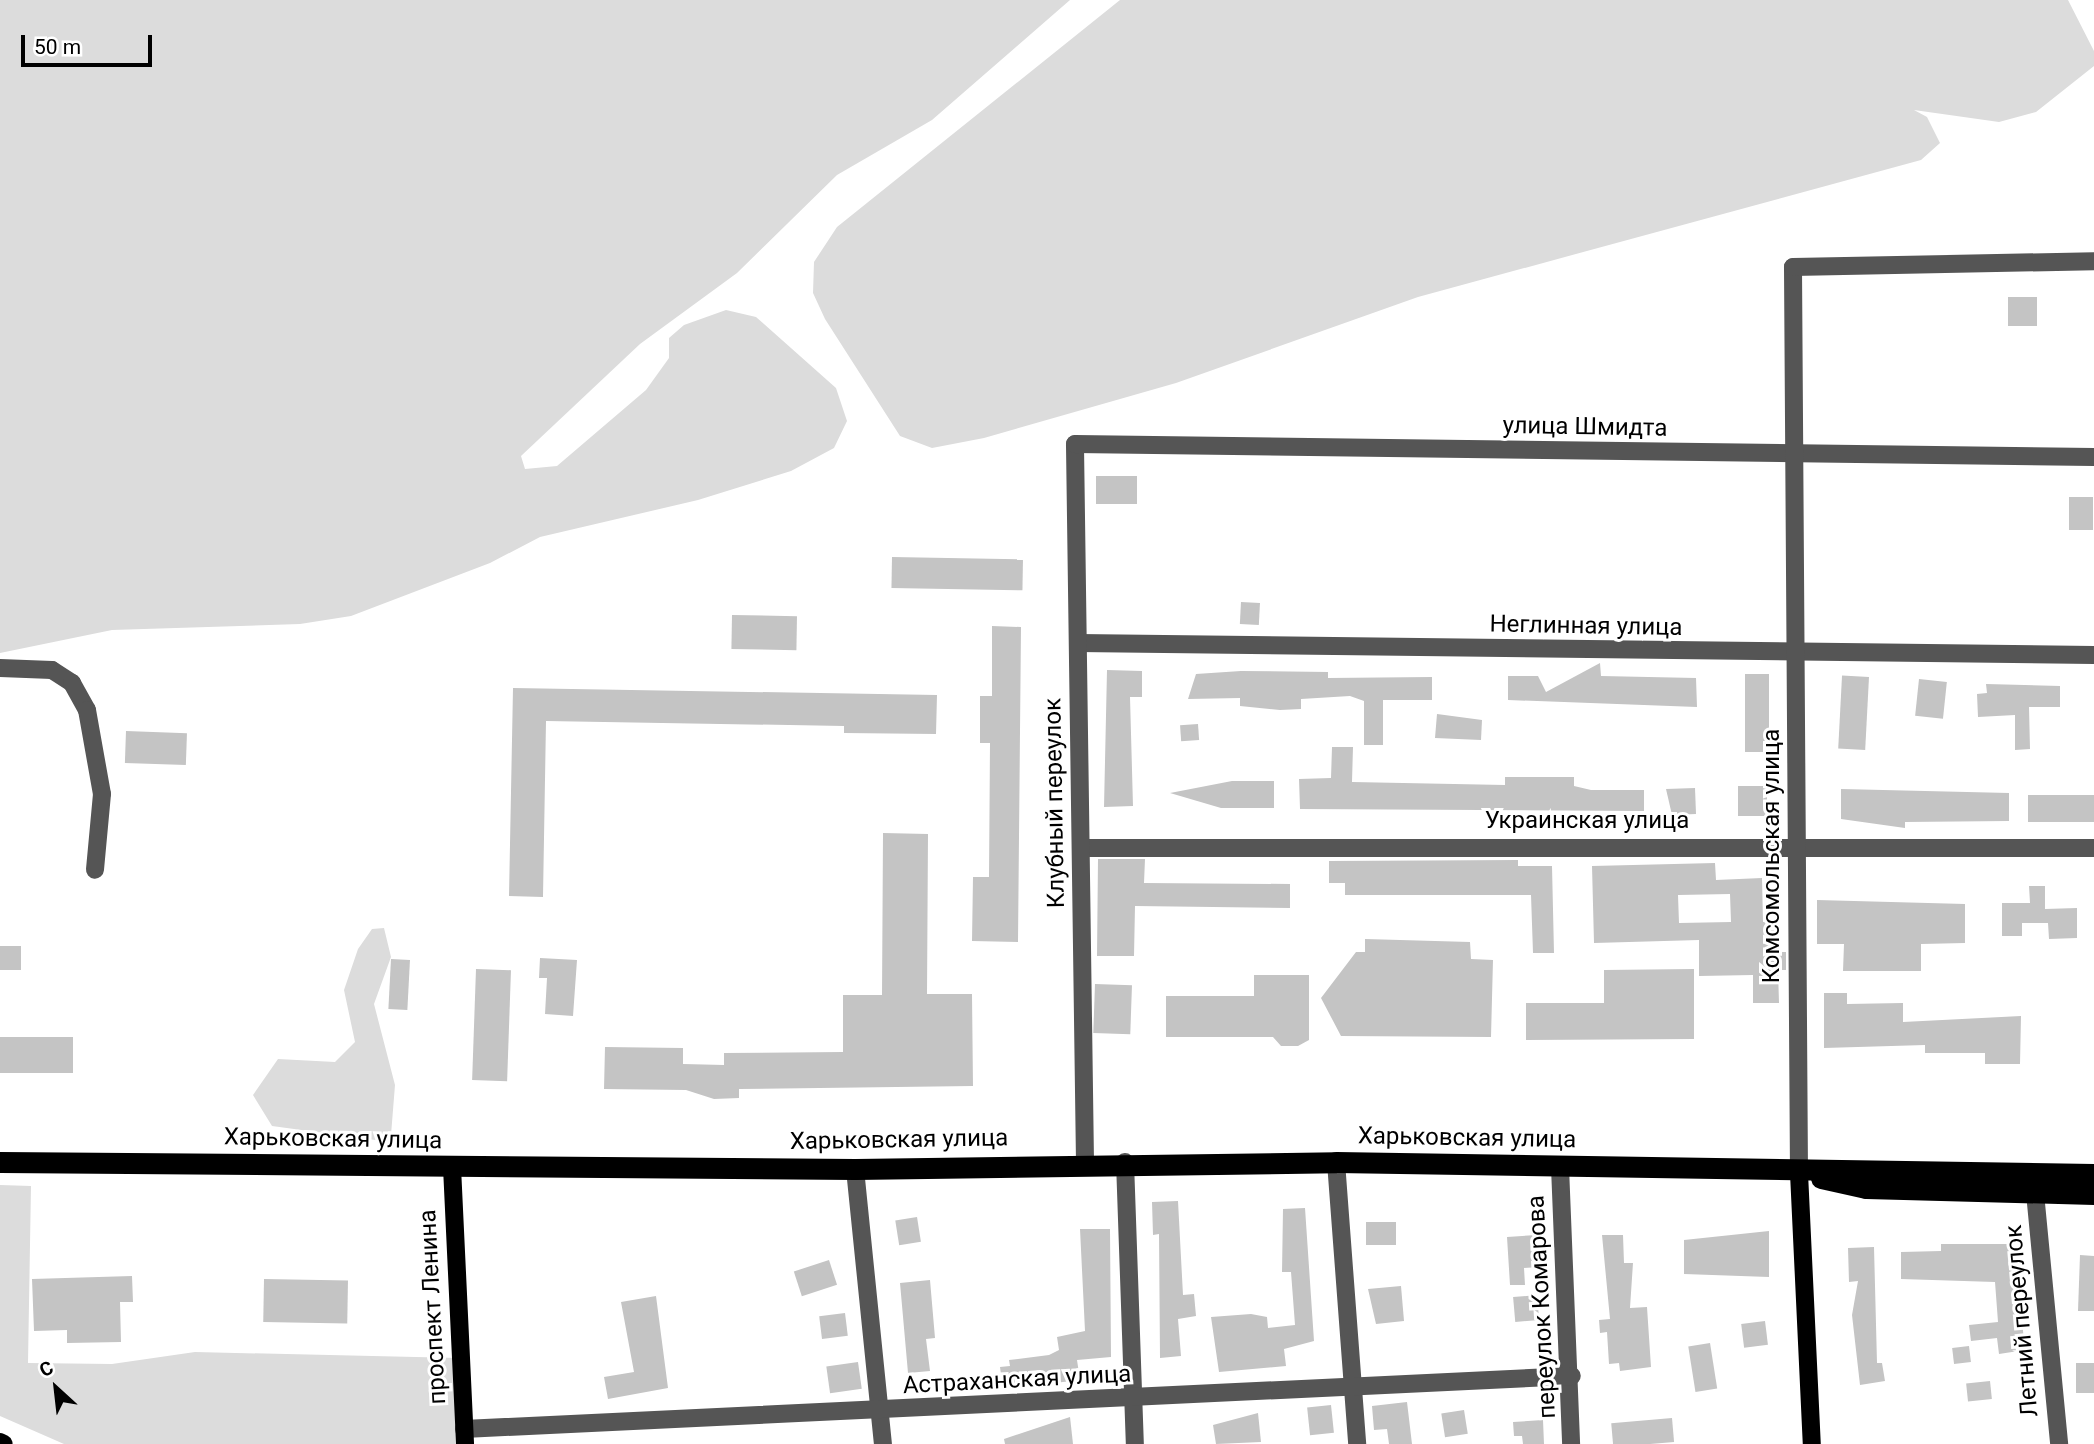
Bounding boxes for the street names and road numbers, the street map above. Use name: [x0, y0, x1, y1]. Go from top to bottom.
street label: улица Шмидта: [1502, 411, 1668, 443]
street label: Неглинная улица: [1489, 610, 1683, 642]
street label: Клубный переулок: [1039, 698, 1071, 908]
street label: Комсомольская улица: [1758, 729, 1786, 983]
street label: Украинская улица: [1485, 807, 1689, 835]
street label: Харьковская улица: [1358, 1122, 1576, 1154]
street label: Харьковская улица: [224, 1123, 442, 1155]
street label: Харьковская улица: [790, 1124, 1008, 1156]
street label: переулок Комарова: [1522, 1195, 1562, 1419]
street label: проспект Ленина: [414, 1209, 452, 1405]
street label: Летний переулок: [1999, 1224, 2045, 1418]
street label: Астраханская улица: [902, 1360, 1132, 1400]

